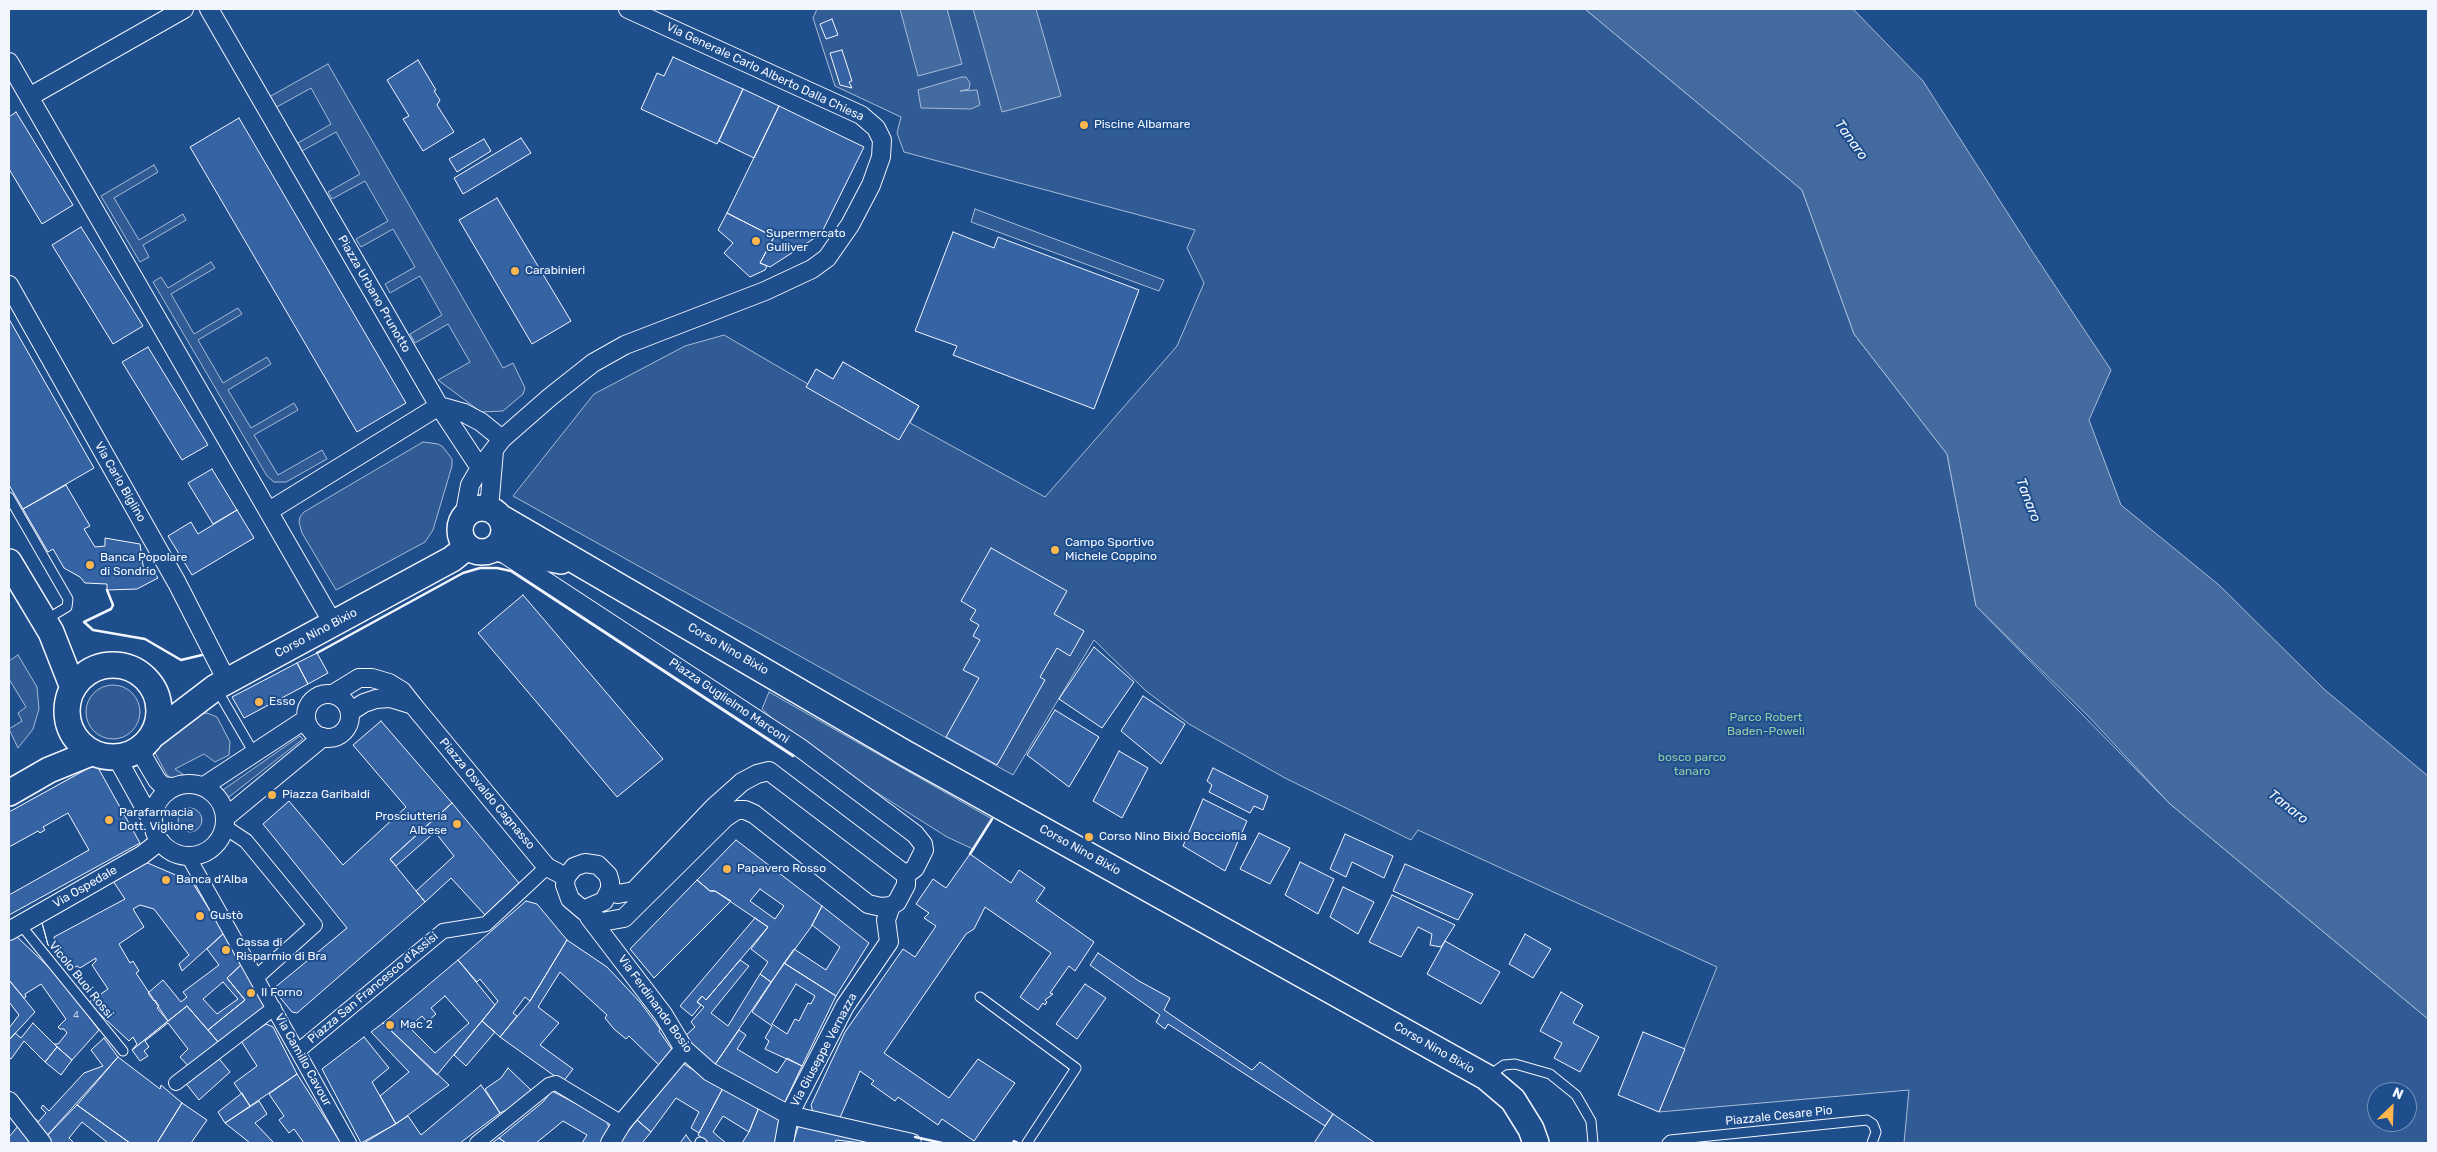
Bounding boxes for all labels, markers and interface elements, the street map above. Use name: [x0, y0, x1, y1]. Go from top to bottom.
street label: Via Generale Carlo Alberto Dalla Chiesa: [664, 20, 866, 124]
water label: Tanaro: [1831, 116, 1871, 164]
place label: Piscine Albamare: [1094, 118, 1190, 132]
marker: Piscine Albamare: [1078, 119, 1090, 131]
place label: Supermercato Gulliver: [766, 227, 846, 255]
street label: Piazza Urbano Prunotto: [335, 233, 413, 355]
marker: Supermercato Gulliver: [750, 235, 762, 247]
place label: Carabinieri: [525, 264, 585, 278]
marker: Carabinieri: [509, 265, 521, 277]
street label: Via Carlo Biglino: [91, 439, 149, 525]
water label: Tanaro: [2012, 475, 2044, 525]
place label: Campo Sportivo Michele Coppino: [1065, 536, 1157, 564]
marker: Campo Sportivo Michele Coppino: [1049, 544, 1061, 556]
place label: Banca Popolare di Sondrio: [100, 551, 187, 579]
marker: Banca Popolare di Sondrio: [84, 559, 96, 571]
street label: Corso Nino Bixio: [272, 605, 360, 661]
street label: Corso Nino Bixio: [685, 620, 771, 678]
street label: Piazza Guglielmo Marconi: [666, 655, 792, 747]
place label: Esso: [269, 695, 295, 709]
marker: Esso: [253, 696, 265, 708]
park label: Parco Robert Baden-Powell: [1727, 711, 1805, 739]
street label: Piazza Osvaldo Cagnasso: [436, 735, 538, 853]
park label: bosco parco tanaro: [1658, 751, 1726, 779]
water label: Tanaro: [2265, 786, 2311, 828]
place label: Piazza Garibaldi: [282, 788, 370, 802]
marker: Piazza Garibaldi: [266, 789, 278, 801]
place label: Parafarmacia Dott. Viglione: [119, 806, 194, 834]
place label: Prosciutteria Albese: [375, 810, 447, 838]
marker: Parafarmacia Dott. Viglione: [103, 814, 115, 826]
marker: Prosciutteria Albese: [451, 818, 463, 830]
street label: Corso Nino Bixio: [1037, 822, 1123, 878]
place label: Corso Nino Bixio Bocciofila: [1099, 830, 1247, 844]
marker: Corso Nino Bixio Bocciofila: [1083, 831, 1095, 843]
place label: Papavero Rosso: [737, 862, 826, 876]
street label: Via Ospedale: [50, 863, 120, 911]
marker: Papavero Rosso: [721, 863, 733, 875]
place label: Banca d'Alba: [176, 873, 248, 887]
marker: Banca d'Alba: [160, 874, 172, 886]
place label: Gustò: [210, 909, 243, 923]
marker: Gustò: [194, 910, 206, 922]
street label: Piazza San Francesco d'Assisi: [305, 929, 441, 1047]
place label: Cassa di Risparmio di Bra: [236, 936, 327, 964]
street label: Vicolo Buoi Rossi: [46, 939, 116, 1021]
marker: Cassa di Risparmio di Bra: [220, 944, 232, 956]
street label: Via Ferdinando Bosio: [615, 952, 695, 1056]
place label: Il Forno: [261, 986, 303, 1000]
marker: Il Forno: [245, 987, 257, 999]
street label: Via Giuseppe Vernazza: [788, 991, 860, 1109]
house number: 4: [73, 1009, 79, 1021]
street label: Via Camillo Cavour: [272, 1011, 334, 1109]
place label: Mac 2: [400, 1018, 433, 1032]
marker: Mac 2: [384, 1019, 396, 1031]
street label: Corso Nino Bixio: [1391, 1019, 1477, 1077]
north arrow: [2367, 1082, 2417, 1132]
text: N: [2390, 1084, 2406, 1104]
street label: Piazzale Cesare Pio: [1725, 1103, 1833, 1129]

